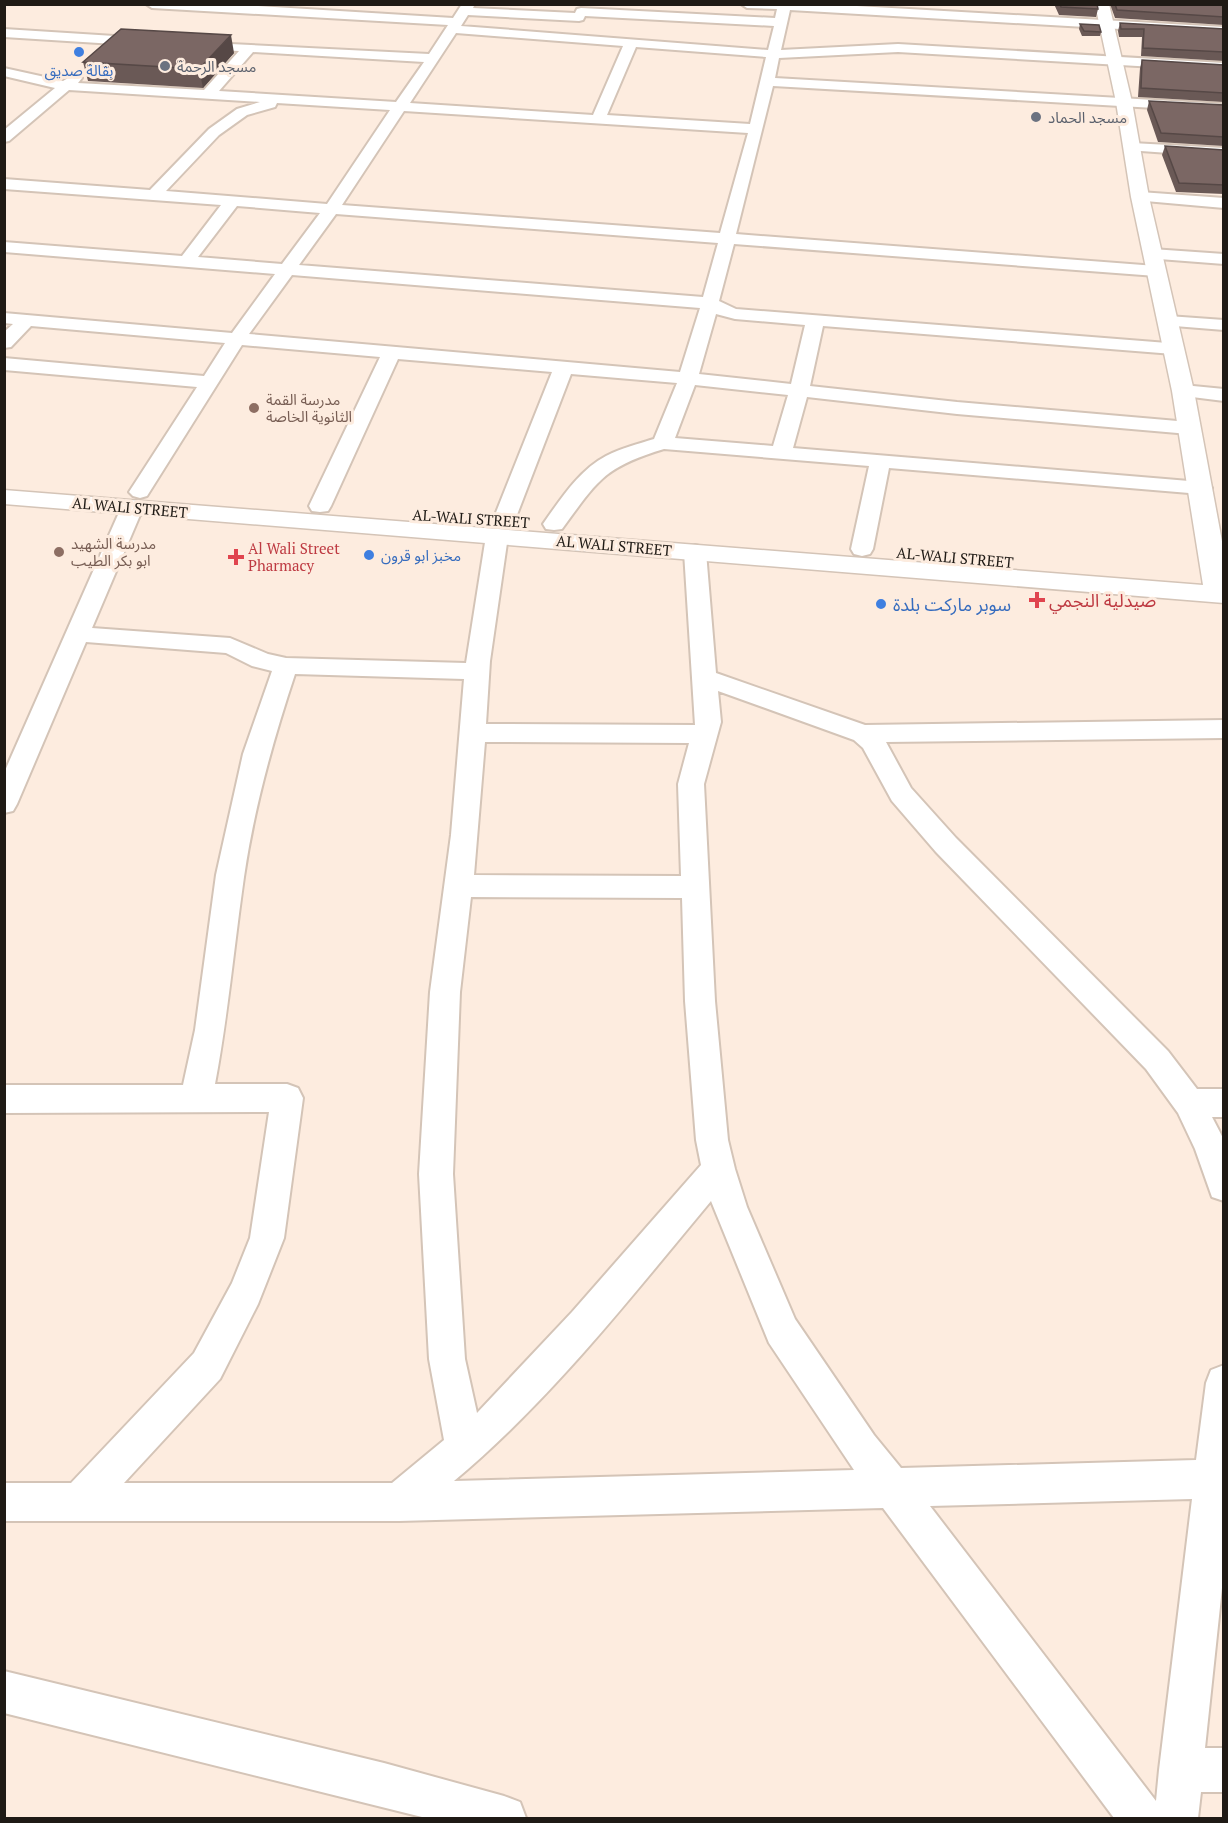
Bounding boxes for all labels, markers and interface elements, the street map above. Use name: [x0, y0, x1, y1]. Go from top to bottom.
marker: بقالة صديق: [72, 45, 86, 59]
place label: مسجد الرحمة: [177, 56, 256, 76]
marker: مسجد الرحمة: [158, 59, 172, 73]
place label: بقالة صديق: [45, 60, 113, 81]
place label: مسجد الحماد: [1048, 107, 1127, 127]
marker: مسجد الحماد: [1029, 110, 1043, 124]
place label: مدرسة القمة الثانوية الخاصة: [266, 389, 352, 426]
marker: مدرسة القمة الثانوية الخاصة: [247, 401, 261, 415]
street label: AL WALI STREET: [71, 492, 189, 522]
street label: AL-WALI STREET: [412, 504, 530, 532]
street label: AL WALI STREET: [555, 530, 673, 560]
place label: مدرسة الشهيد ابو بكر الطيب: [71, 533, 156, 570]
place label: Al Wali Street Pharmacy: [248, 538, 340, 575]
street label: AL-WALI STREET: [896, 542, 1014, 572]
marker: مدرسة الشهيد ابو بكر الطيب: [52, 545, 66, 559]
place label: مخبز ابو قرون: [381, 545, 461, 565]
marker: مخبز ابو قرون: [362, 548, 376, 562]
marker: Al Wali Street Pharmacy: [229, 550, 243, 564]
place label: صيدلية النجمي: [1049, 588, 1156, 614]
place label: سوبر ماركت بلدة: [893, 592, 1011, 616]
marker: صيدلية النجمي: [1030, 593, 1044, 607]
marker: سوبر ماركت بلدة: [874, 597, 888, 611]

